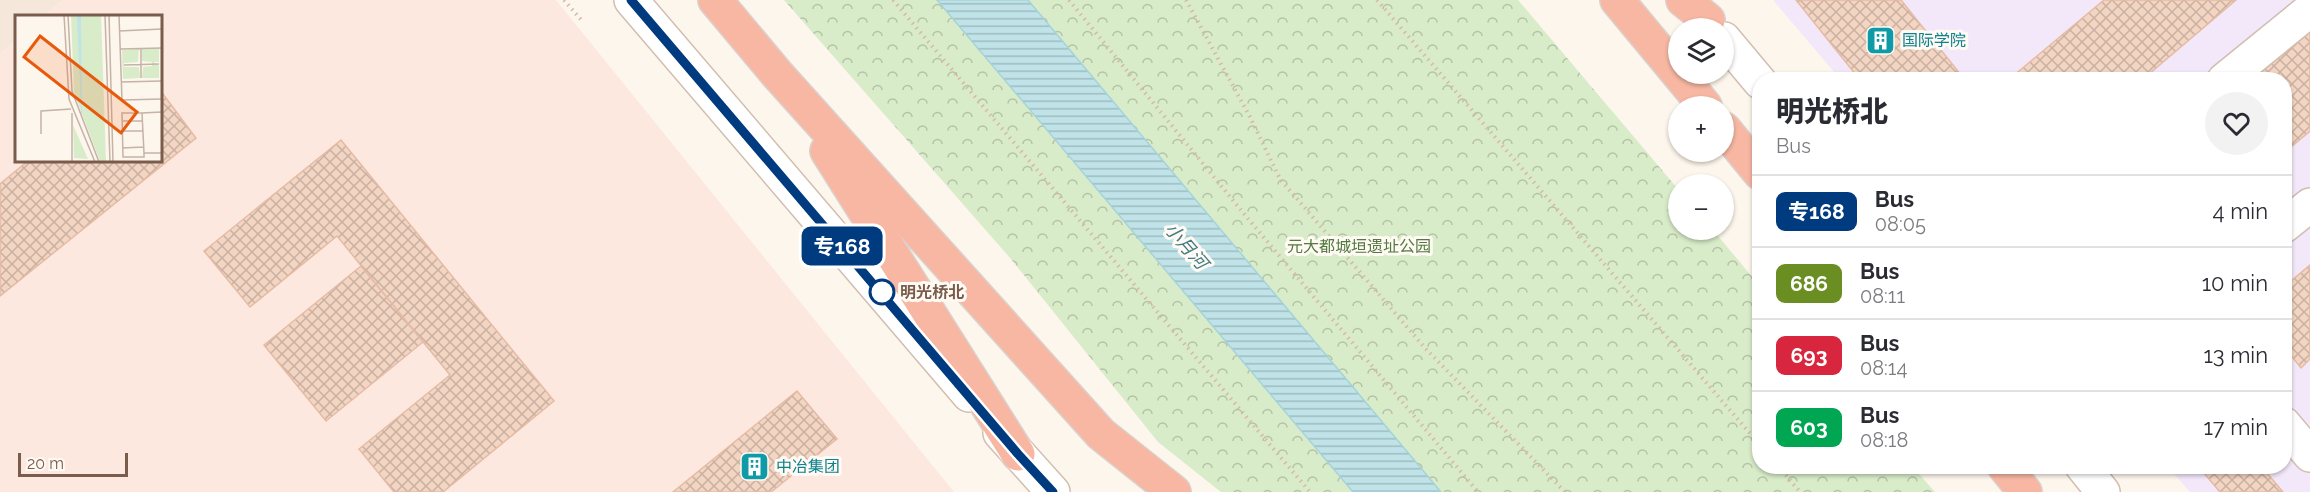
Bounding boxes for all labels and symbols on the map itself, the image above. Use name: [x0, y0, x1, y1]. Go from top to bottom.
inset map: [15, 15, 162, 162]
building icon: 国际学院: [1865, 24, 1897, 56]
place label: 国际学院: [1902, 31, 1966, 50]
water label: 小月河: [1161, 218, 1214, 275]
line badge: 专168: [800, 226, 884, 266]
park label: 元大都城垣遗址公园: [1287, 237, 1431, 256]
marker: 明光桥北: [869, 279, 895, 305]
place label: 明光桥北: [900, 283, 964, 302]
scale bar: [18, 450, 128, 478]
building icon: 中冶集团: [739, 450, 771, 482]
place label: 中冶集团: [776, 457, 840, 476]

